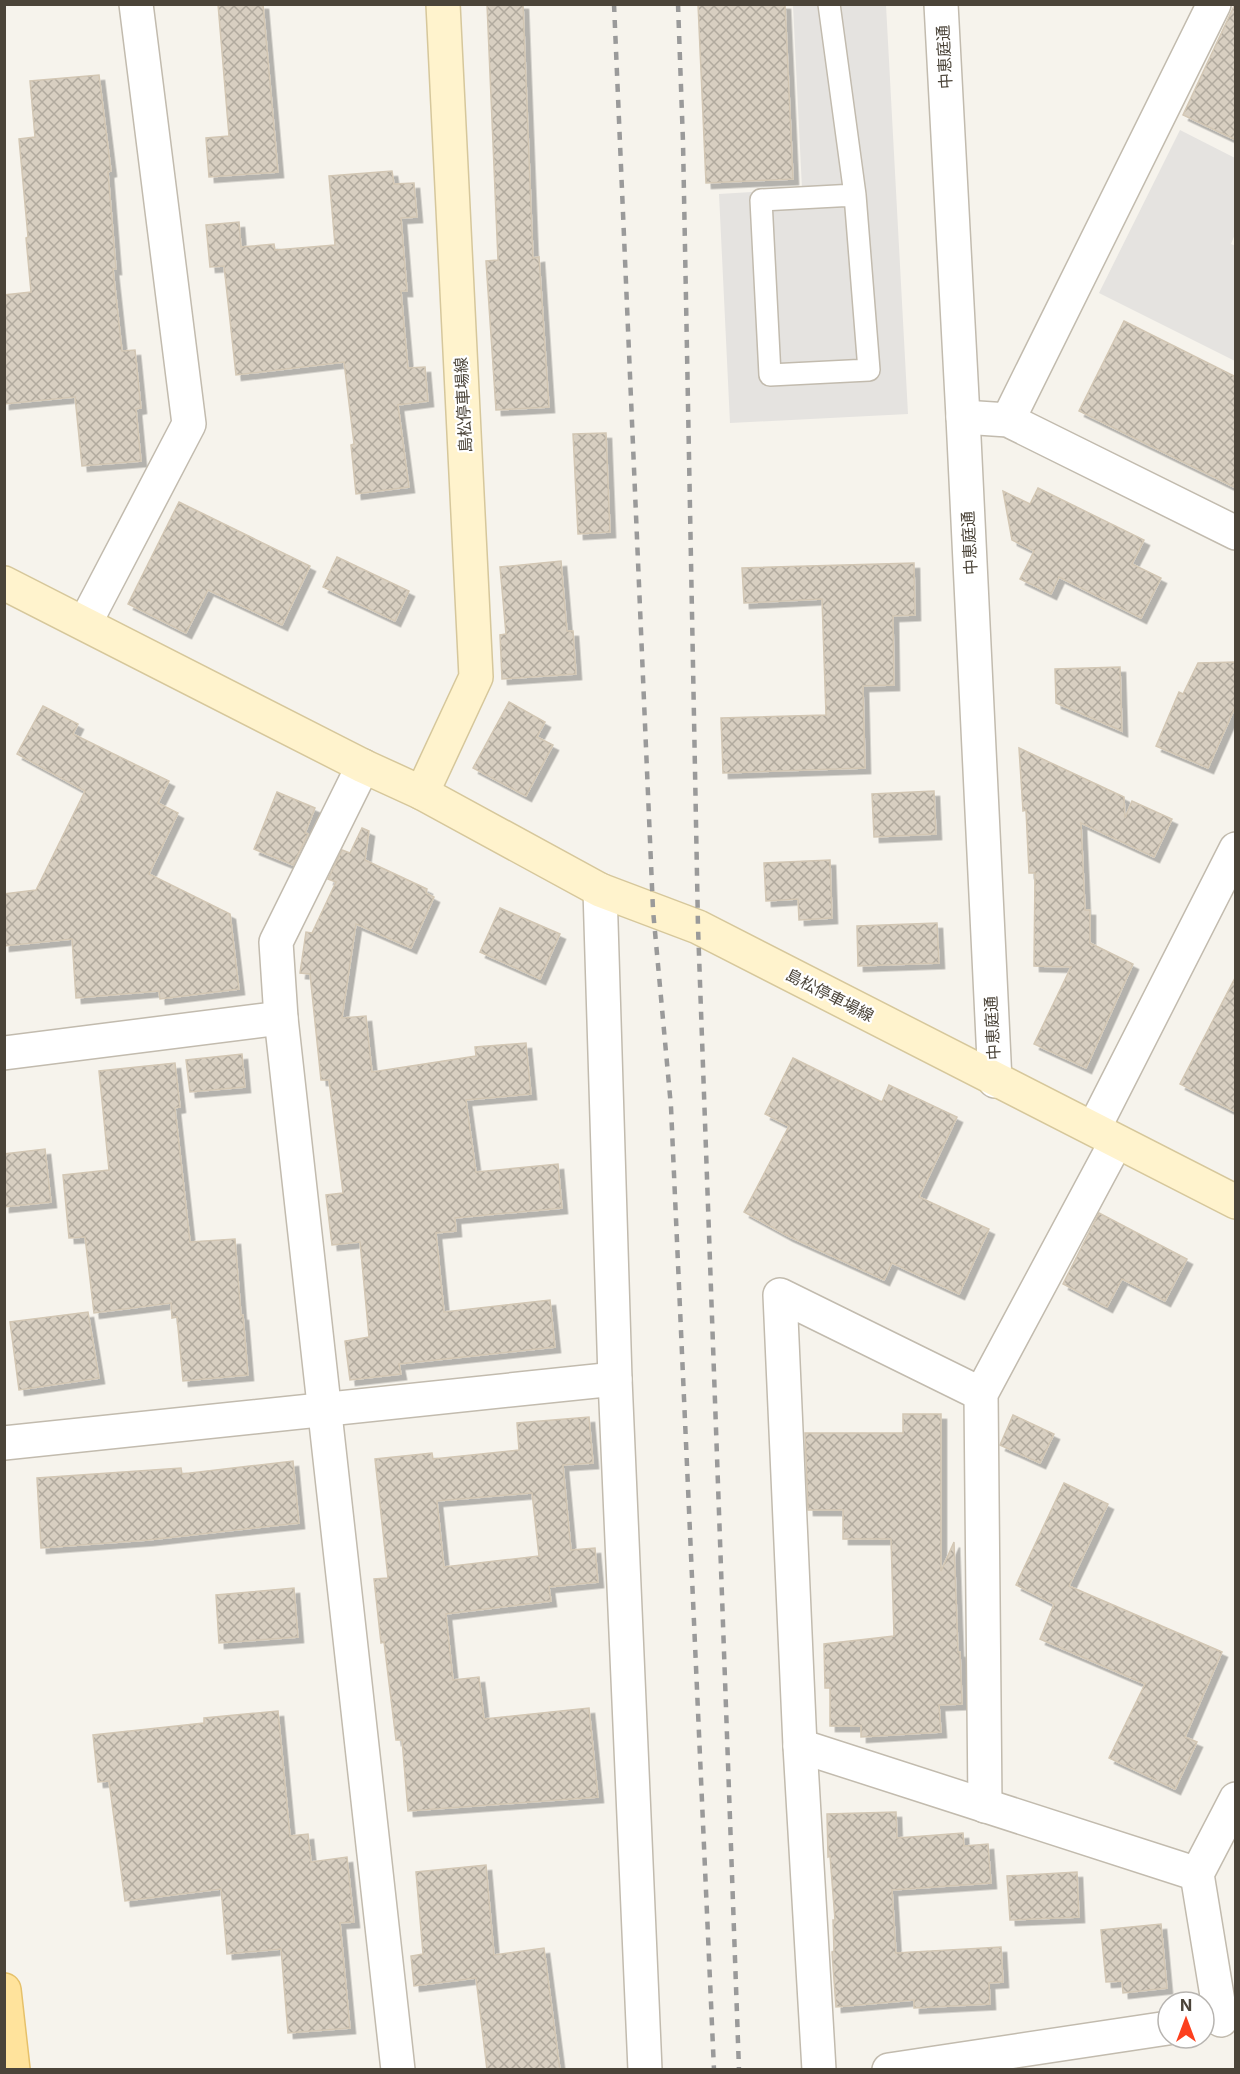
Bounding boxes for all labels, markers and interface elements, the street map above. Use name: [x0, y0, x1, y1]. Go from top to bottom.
street label: 中恵庭通: [932, 25, 956, 89]
street label: 島松停車場線: [451, 357, 475, 453]
street label: 中恵庭通: [957, 511, 981, 575]
street label: 島松停車場線: [783, 964, 877, 1026]
street label: 中恵庭通: [980, 996, 1004, 1060]
north arrow: [1156, 1990, 1216, 2050]
text: N: [1180, 1995, 1192, 2015]

